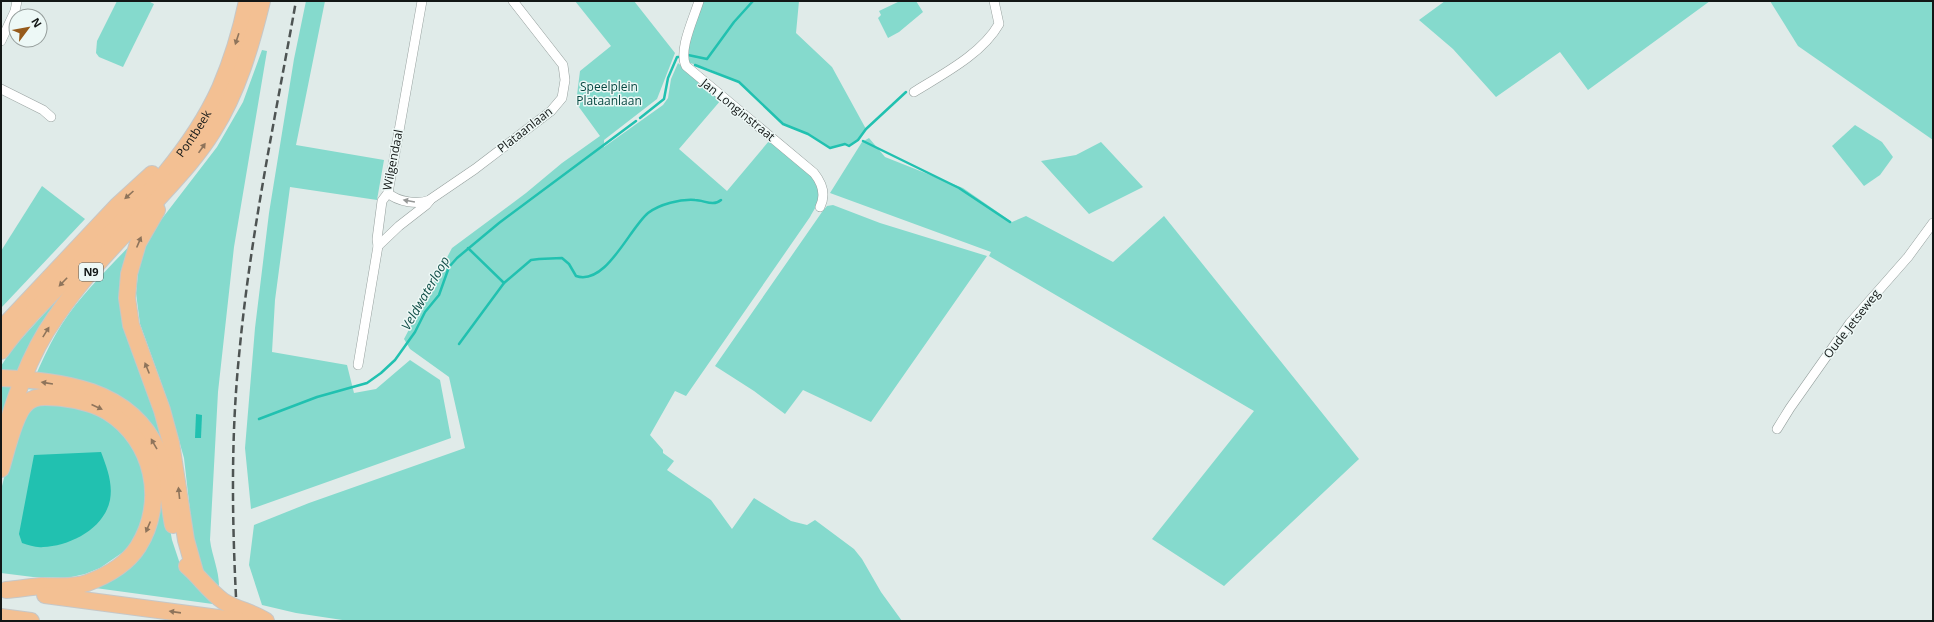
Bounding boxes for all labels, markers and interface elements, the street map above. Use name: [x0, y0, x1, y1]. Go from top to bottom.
north arrow: [8, 8, 48, 48]
text: N: [28, 15, 46, 30]
one-way arrow: [234, 33, 240, 45]
street label: Jan Longinstraat: [697, 74, 779, 145]
park label: Speelplein Plataanlaan: [576, 78, 642, 109]
street label: Plataanlaan: [494, 103, 556, 157]
street label: Pontbeek: [172, 106, 216, 161]
street label: Wilgendaal: [378, 128, 407, 192]
one-way arrow: [198, 142, 206, 153]
one-way arrow: [123, 191, 134, 200]
one-way arrow: [403, 198, 415, 204]
one-way arrow: [136, 237, 142, 248]
water label: Veldwaterloop: [397, 253, 453, 333]
road number: N9: [79, 263, 103, 281]
one-way arrow: [59, 277, 68, 287]
street label: Oude Jetseweg: [1819, 285, 1884, 362]
one-way arrow: [42, 326, 50, 337]
one-way arrow: [143, 361, 149, 373]
one-way arrow: [41, 380, 53, 386]
one-way arrow: [92, 404, 103, 410]
one-way arrow: [151, 438, 158, 450]
one-way arrow: [176, 487, 182, 499]
one-way arrow: [144, 522, 150, 534]
one-way arrow: [169, 609, 181, 615]

